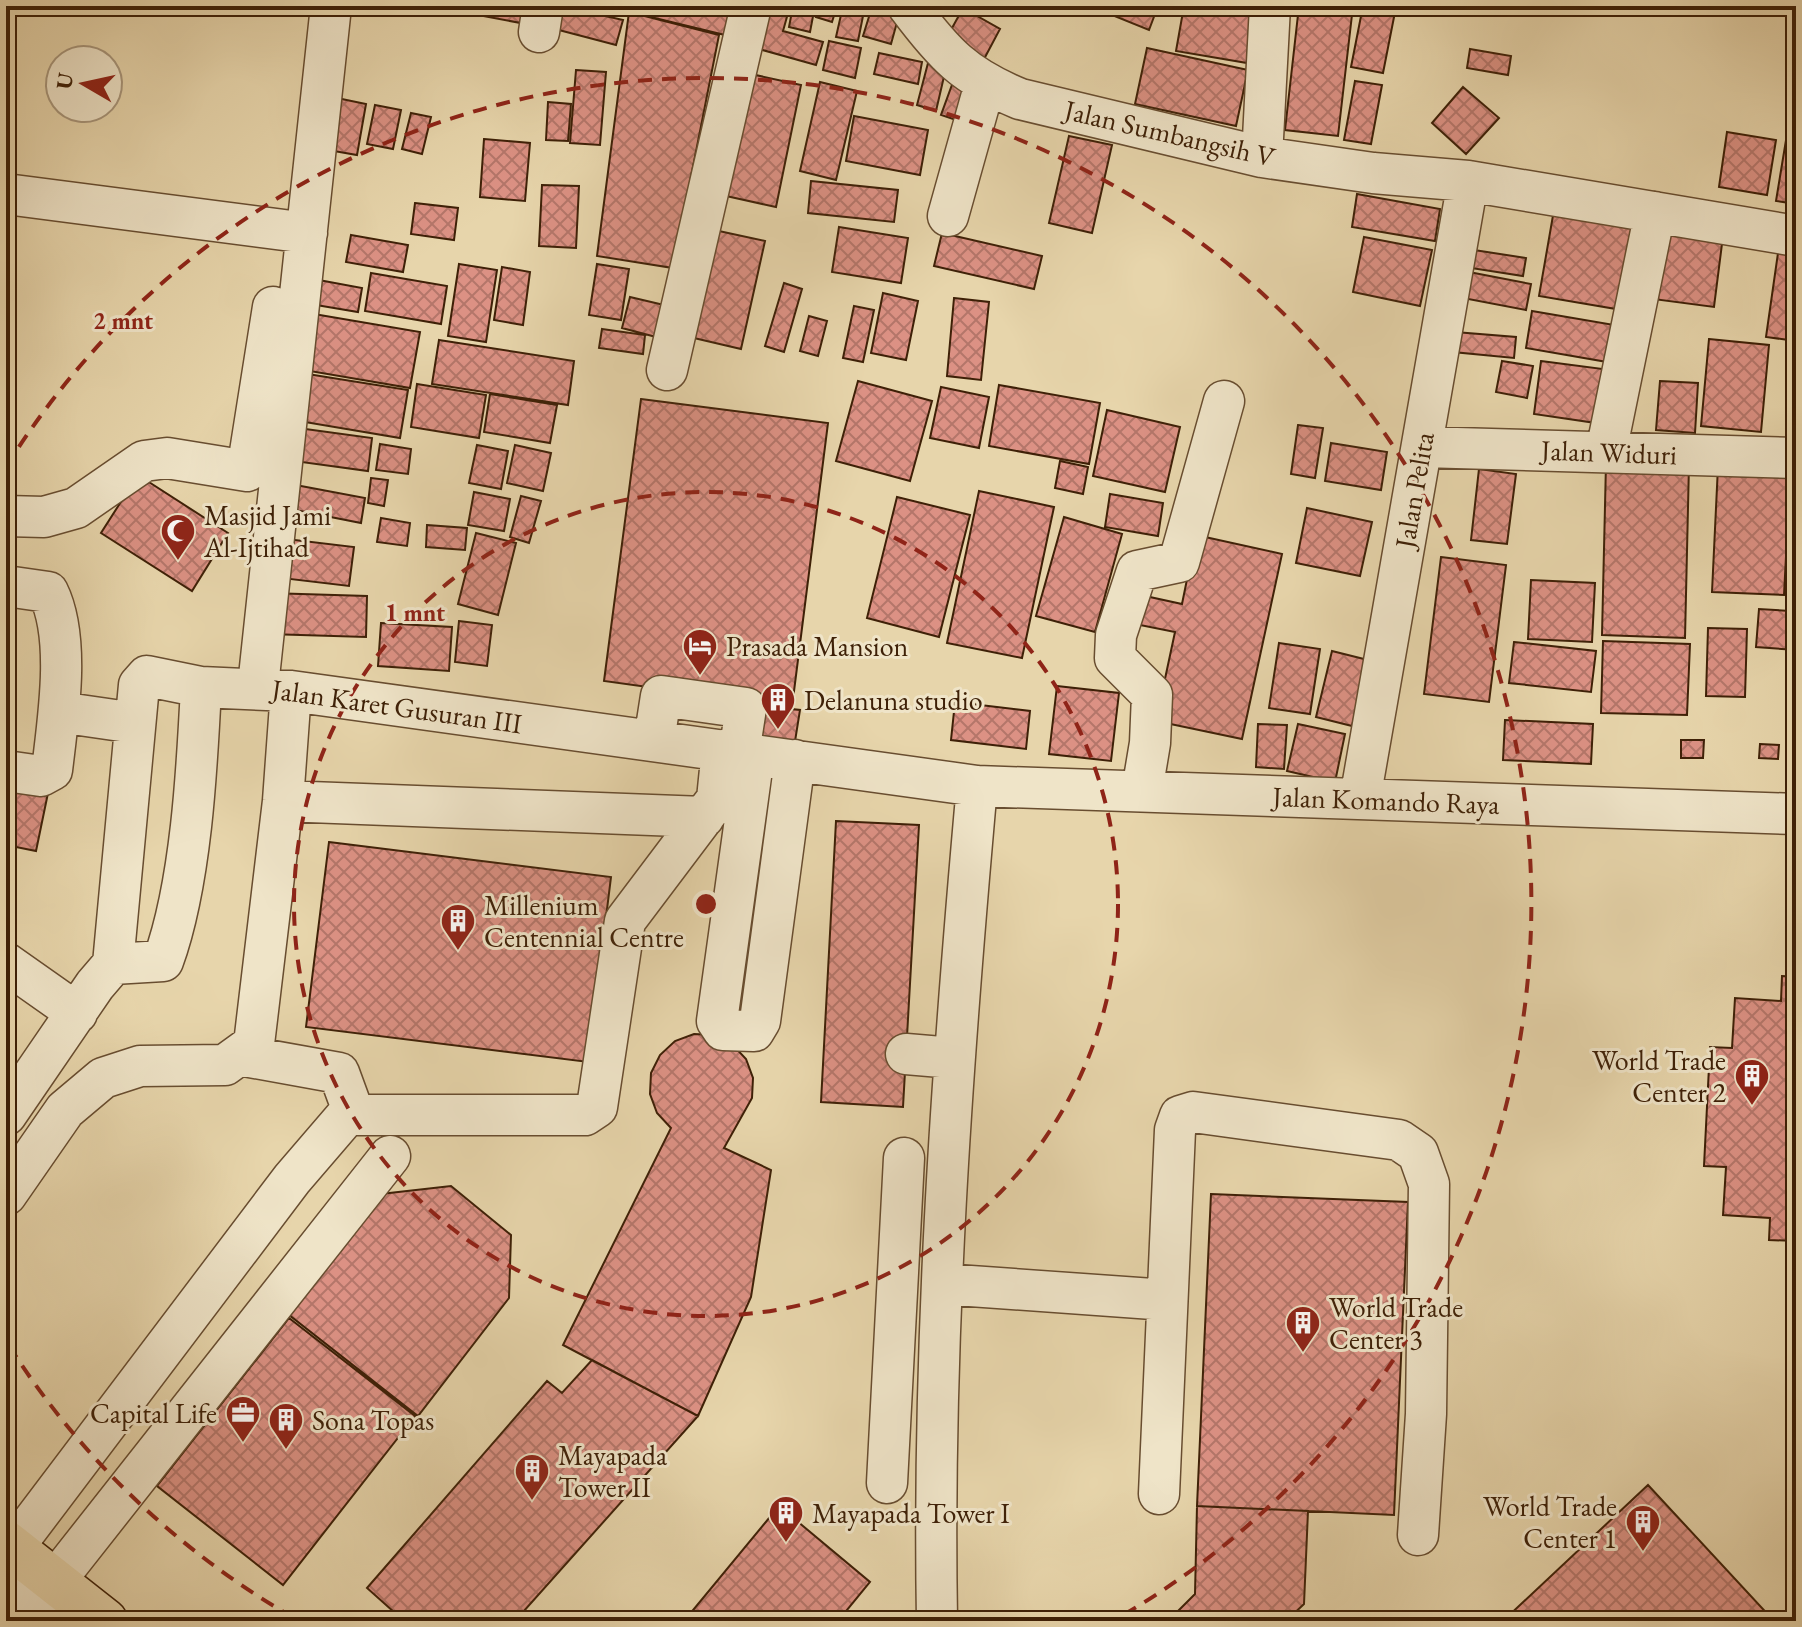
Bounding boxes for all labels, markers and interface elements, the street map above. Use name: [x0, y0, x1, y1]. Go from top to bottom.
north arrow: [44, 44, 124, 124]
text: U: [49, 70, 80, 91]
street label: Jalan Sumbangsih V: [1059, 91, 1279, 175]
text: 2 mnt: [93, 305, 153, 336]
street label: Jalan Pelita: [1386, 428, 1442, 553]
street label: Jalan Widuri: [1538, 432, 1678, 472]
place label: Masjid Jami Al-Ijtihad: [203, 497, 331, 565]
mosque icon: Masjid Jami Al-Ijtihad: [159, 512, 197, 562]
text: 1 mnt: [385, 597, 445, 628]
hotel icon: Prasada Mansion: [681, 627, 719, 677]
place label: Prasada Mansion: [726, 628, 909, 664]
street label: Jalan Karet Gusuran III: [268, 670, 525, 741]
building icon: Delanuna studio: [759, 681, 797, 731]
place label: Delanuna studio: [804, 682, 983, 718]
street label: Jalan Komando Raya: [1270, 778, 1501, 822]
place label: Millenium Centennial Centre: [484, 887, 684, 955]
centre of rings: [692, 890, 720, 918]
building icon: Millenium Centennial Centre: [439, 902, 477, 952]
place label: World Trade Center 2: [1592, 1042, 1727, 1110]
building icon: World Trade Center 2: [1733, 1057, 1771, 1107]
place label: World Trade Center 3: [1329, 1289, 1463, 1357]
building icon: World Trade Center 3: [1284, 1304, 1322, 1354]
office icon: Capital Life: [224, 1394, 262, 1444]
place label: Capital Life: [90, 1395, 217, 1431]
building icon: Sona Topas: [267, 1401, 305, 1451]
place label: Sona Topas: [312, 1402, 434, 1438]
place label: Mayapada Tower II: [558, 1437, 668, 1505]
building icon: Mayapada Tower II: [513, 1452, 551, 1502]
place label: World Trade Center 1: [1483, 1488, 1617, 1556]
building icon: Mayapada Tower I: [767, 1494, 805, 1544]
place label: Mayapada Tower I: [812, 1495, 1010, 1531]
building icon: World Trade Center 1: [1624, 1503, 1662, 1553]

